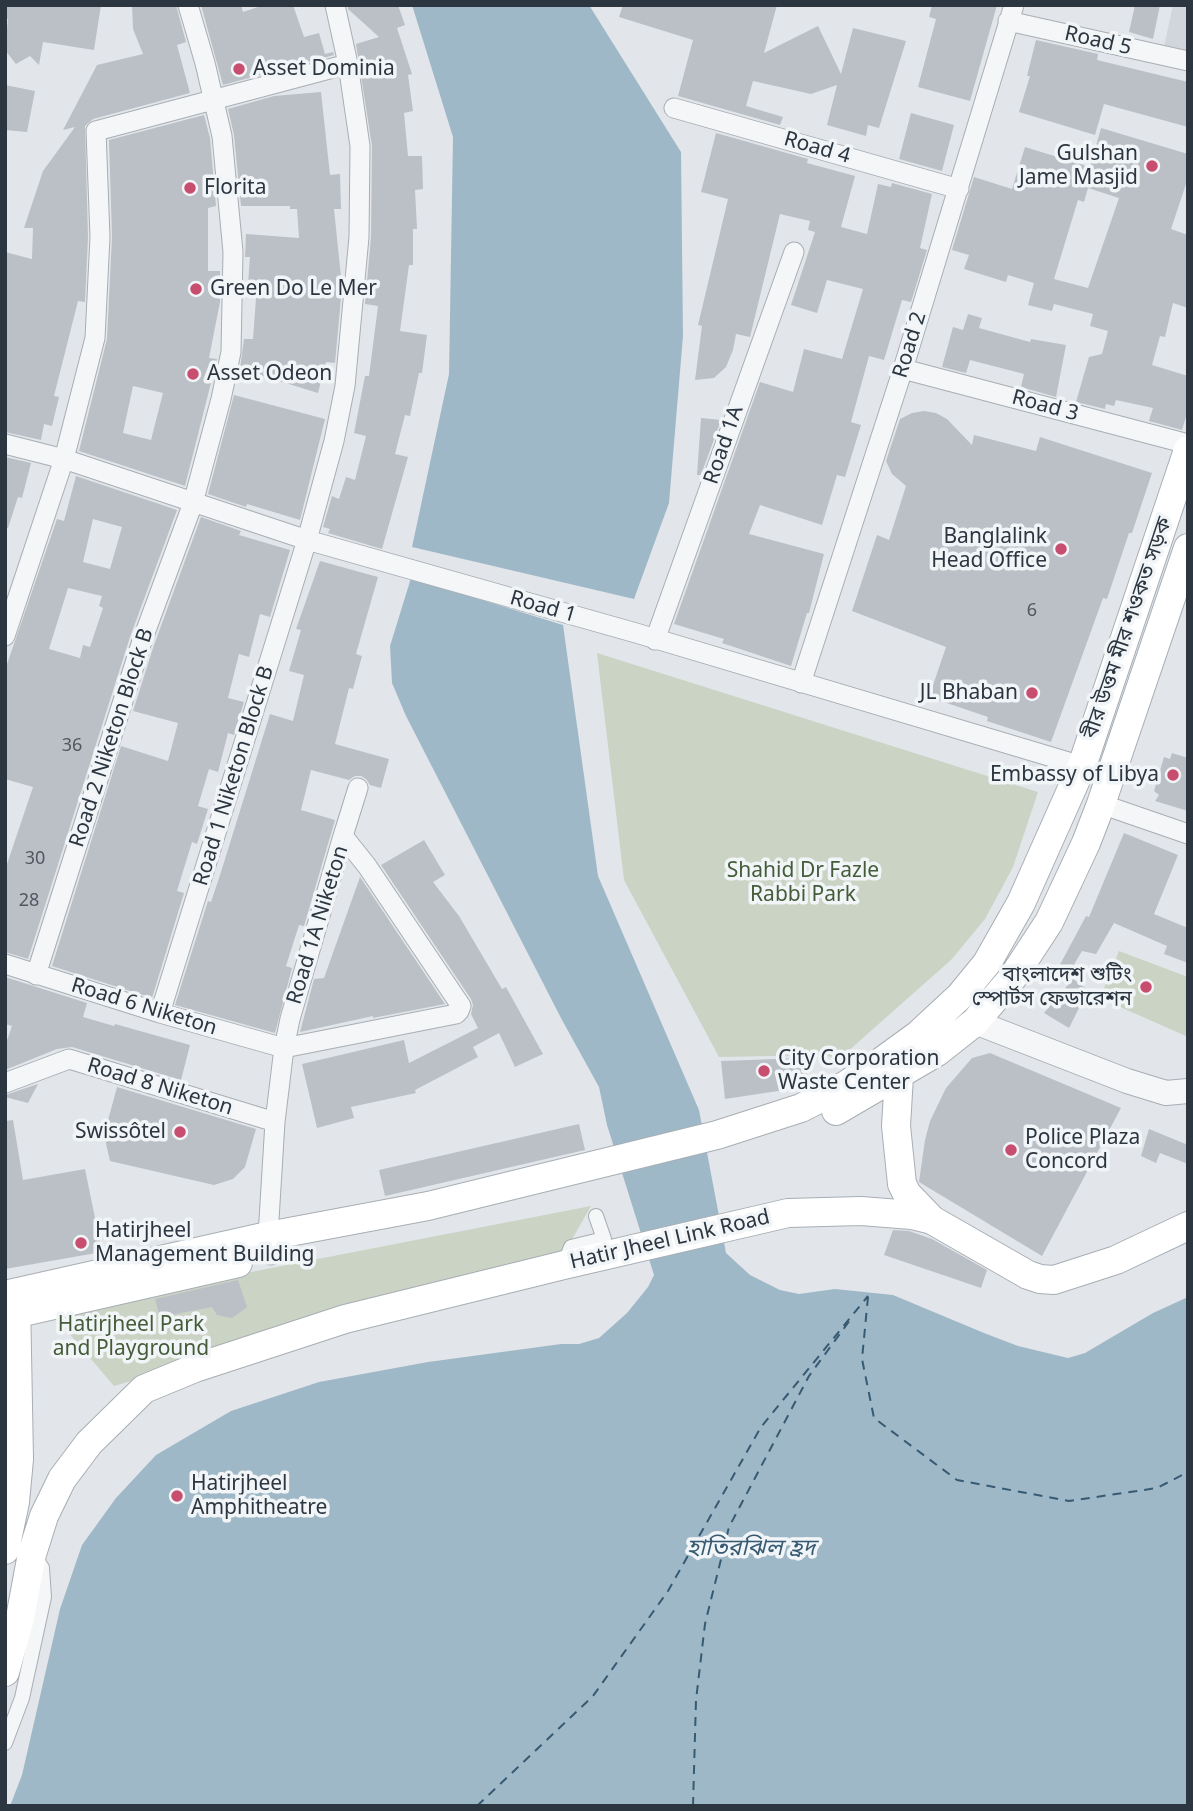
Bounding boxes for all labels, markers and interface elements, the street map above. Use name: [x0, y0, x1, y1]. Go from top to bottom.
street label: Road 5: [1062, 21, 1134, 61]
place label: Asset Dominia: [253, 56, 395, 82]
marker: Asset Dominia: [231, 61, 247, 77]
street label: Road 4: [781, 127, 853, 169]
place label: Gulshan Jame Masjid: [1019, 141, 1138, 191]
marker: Gulshan Jame Masjid: [1144, 158, 1160, 174]
place label: Florita: [204, 175, 266, 201]
marker: Florita: [182, 180, 198, 196]
place label: Green Do Le Mer: [210, 276, 377, 302]
marker: Green Do Le Mer: [188, 281, 204, 297]
street label: Road 2: [888, 309, 932, 381]
place label: Asset Odeon: [207, 361, 332, 387]
marker: Asset Odeon: [185, 366, 201, 382]
street label: Road 3: [1009, 385, 1081, 427]
street label: Road 1A: [699, 402, 749, 488]
street label: বীর উত্তম মীর শওকত সড়ক: [1078, 514, 1178, 742]
place label: Banglalink Head Office: [931, 524, 1047, 574]
marker: Banglalink Head Office: [1053, 541, 1069, 557]
street label: Road 1: [507, 586, 579, 628]
house number: 6: [1027, 600, 1037, 622]
street label: Road 2 Niketon Block B: [65, 625, 159, 851]
street label: Road 1 Niketon Block B: [189, 663, 279, 889]
place label: JL Bhaban: [920, 680, 1018, 706]
marker: JL Bhaban: [1024, 685, 1040, 701]
house number: 36: [62, 735, 82, 757]
place label: Embassy of Libya: [990, 762, 1159, 788]
marker: Embassy of Libya: [1165, 767, 1181, 783]
street label: Road 1A Niketon: [282, 843, 354, 1007]
house number: 30: [25, 848, 45, 870]
park label: Shahid Dr Fazle Rabbi Park: [727, 858, 879, 908]
house number: 28: [19, 890, 39, 912]
place label: বাংলাদেশ শুটিং স্পোর্টস ফেডারেশন: [972, 962, 1132, 1012]
street label: Road 6 Niketon: [68, 973, 220, 1041]
marker: বাংলাদেশ শুটিং স্পোর্টস ফেডারেশন: [1138, 979, 1154, 995]
place label: City Corporation Waste Center: [778, 1046, 939, 1096]
street label: Road 8 Niketon: [84, 1053, 236, 1121]
marker: City Corporation Waste Center: [756, 1063, 772, 1079]
place label: Swissôtel: [75, 1119, 166, 1145]
marker: Swissôtel: [172, 1124, 188, 1140]
place label: Police Plaza Concord: [1025, 1125, 1140, 1175]
marker: Police Plaza Concord: [1003, 1142, 1019, 1158]
street label: Hatir Jheel Link Road: [568, 1205, 772, 1275]
place label: Hatirjheel Management Building: [95, 1218, 315, 1268]
marker: Hatirjheel Management Building: [73, 1235, 89, 1251]
park label: Hatirjheel Park and Playground: [53, 1312, 209, 1362]
place label: Hatirjheel Amphitheatre: [191, 1471, 327, 1521]
marker: Hatirjheel Amphitheatre: [169, 1488, 185, 1504]
water label: হাতিরঝিল হ্রদ: [687, 1534, 815, 1562]

